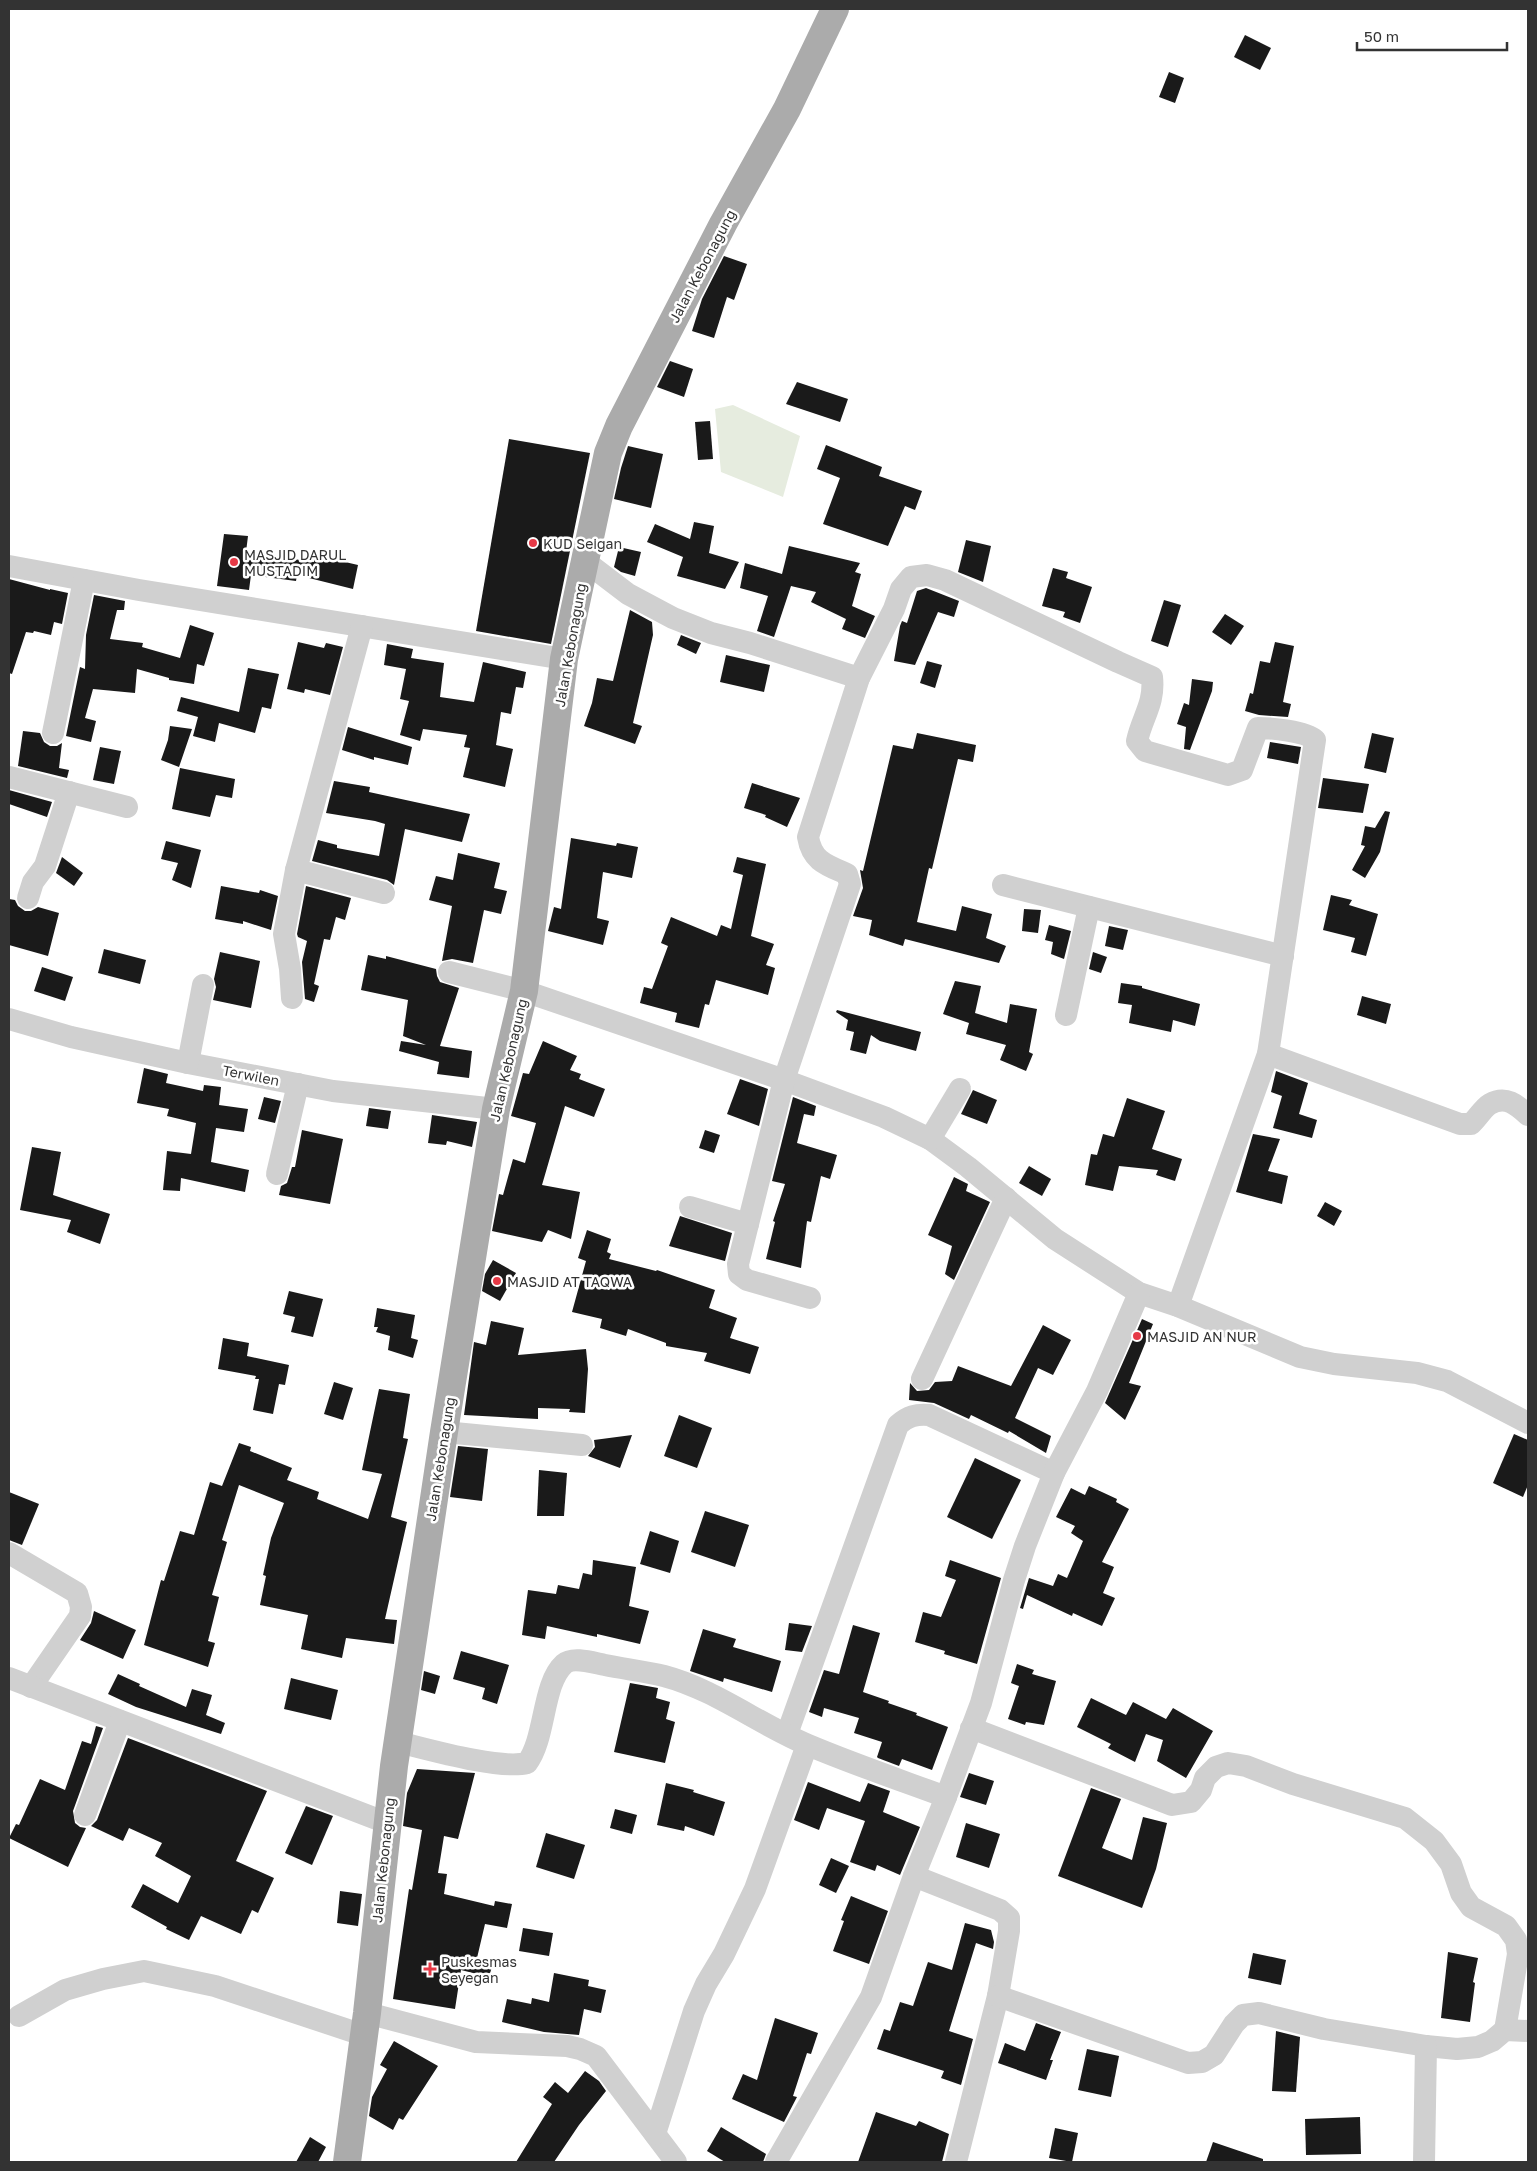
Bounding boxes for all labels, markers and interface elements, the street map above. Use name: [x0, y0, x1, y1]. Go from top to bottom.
scale bar: [1357, 20, 1507, 52]
text: 50 m: [1364, 27, 1399, 45]
street label: Jalan Kebonagung: [665, 207, 739, 325]
place label: KUD Seigan: [543, 535, 622, 552]
marker: KUD Seigan: [527, 537, 539, 549]
place label: MASJID DARUL MUSTADIM: [244, 546, 346, 579]
marker: MASJID DARUL MUSTADIM: [228, 556, 240, 568]
street label: Jalan Kebonagung: [551, 582, 589, 708]
street label: Jalan Kebonagung: [486, 997, 530, 1123]
street label: Terwilen: [221, 1061, 281, 1089]
place label: MASJID AT TAQWA: [507, 1273, 633, 1290]
marker: MASJID AT TAQWA: [491, 1275, 503, 1287]
place label: MASJID AN NUR: [1147, 1328, 1257, 1345]
marker: MASJID AN NUR: [1131, 1330, 1143, 1342]
street label: Jalan Kebonagung: [422, 1396, 458, 1522]
street label: Jalan Kebonagung: [368, 1797, 398, 1923]
place label: Puskesmas Seyegan: [441, 1953, 517, 1986]
marker: Puskesmas Seyegan: [423, 1962, 437, 1976]

